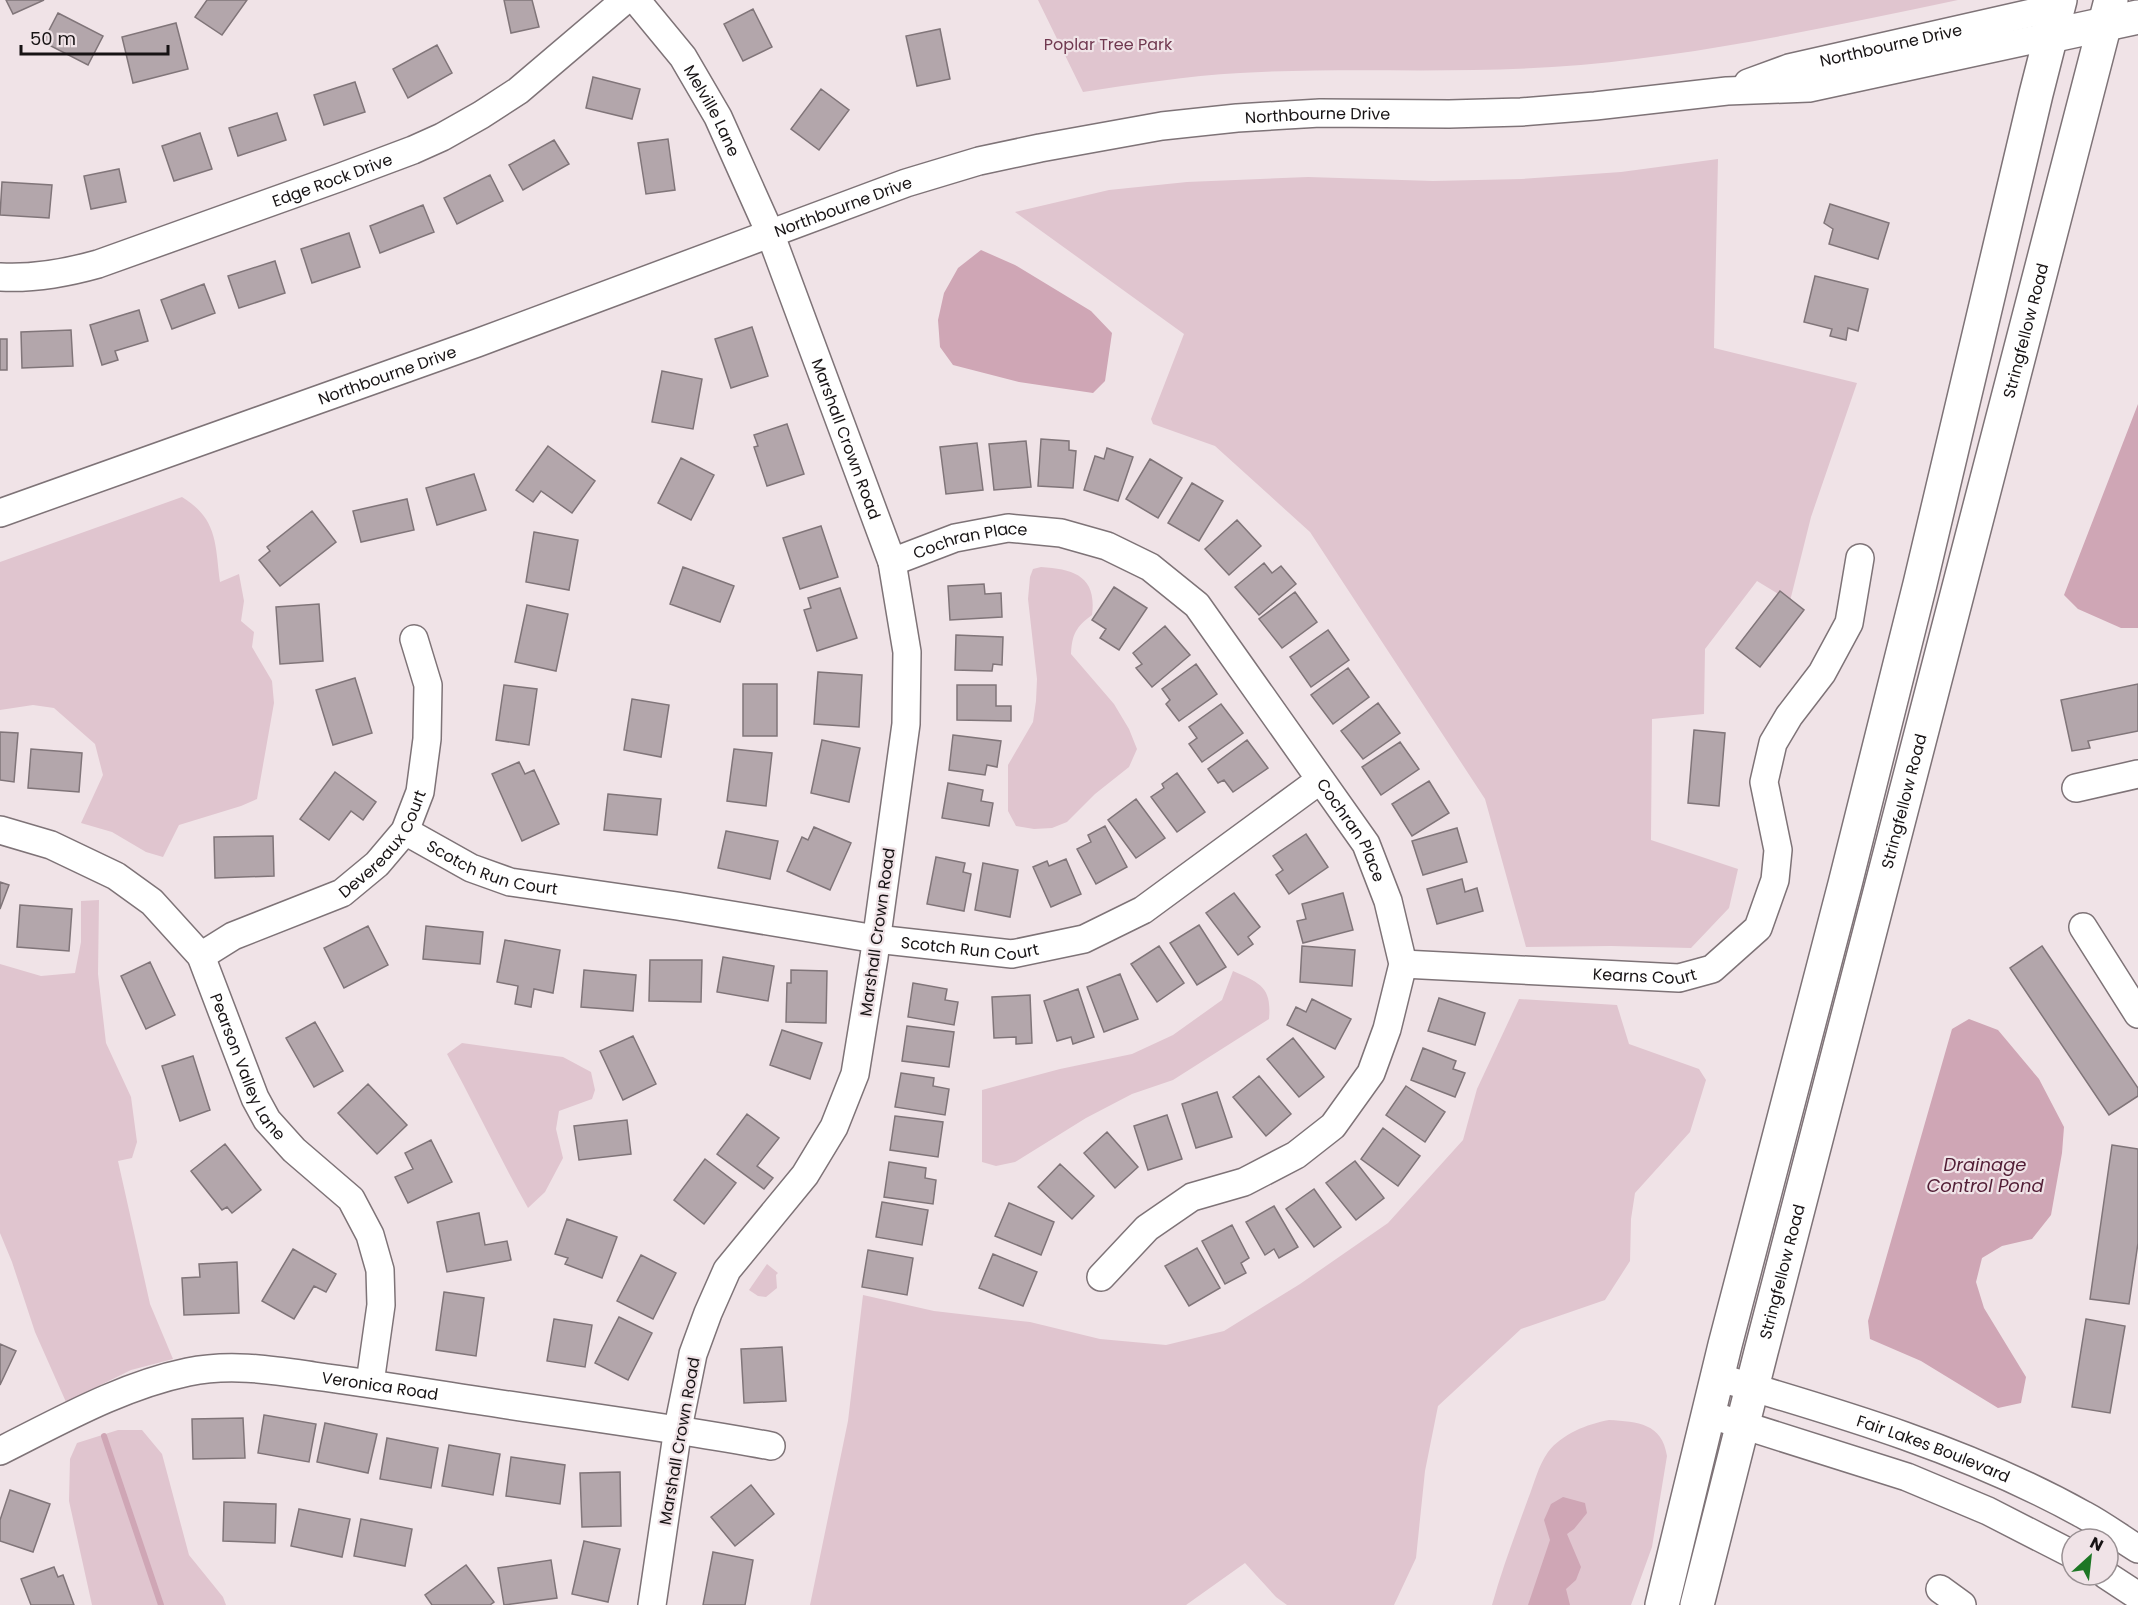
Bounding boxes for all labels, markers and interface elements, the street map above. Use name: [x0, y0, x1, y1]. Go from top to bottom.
scale bar: [21, 18, 168, 56]
street label: Northbourne Drive: [1817, 18, 1964, 73]
text: 50 m: [30, 26, 76, 51]
park label: Poplar Tree Park: [1044, 33, 1173, 56]
street label: Melville Lane: [678, 61, 745, 160]
street label: Northbourne Drive: [1244, 102, 1390, 129]
street label: Edge Rock Drive: [269, 148, 396, 213]
street label: Northbourne Drive: [771, 171, 915, 243]
street label: Stringfellow Road: [1997, 261, 2054, 401]
street label: Northbourne Drive: [315, 340, 460, 411]
street label: Marshall Crown Road: [806, 355, 886, 523]
street label: Cochran Place: [910, 517, 1028, 565]
street label: Stringfellow Road: [1876, 731, 1933, 871]
street label: Cochran Place: [1311, 774, 1390, 885]
street label: Devereaux Court: [334, 787, 432, 903]
street label: Scotch Run Court: [422, 834, 559, 901]
street label: Marshall Crown Road: [854, 846, 901, 1018]
street label: Scotch Run Court: [900, 931, 1041, 966]
street label: Kearns Court: [1592, 963, 1699, 991]
street label: Pearson Valley Lane: [204, 990, 291, 1145]
water label: Drainage Control Pond: [1926, 1152, 2044, 1198]
street label: Stringfellow Road: [1754, 1202, 1811, 1342]
street label: Marshall Crown Road: [653, 1355, 706, 1527]
street label: Veronica Road: [320, 1366, 440, 1406]
street label: Fair Lakes Boulevard: [1854, 1409, 2014, 1488]
north arrow: [2060, 1527, 2120, 1587]
text: N: [2086, 1531, 2107, 1557]

